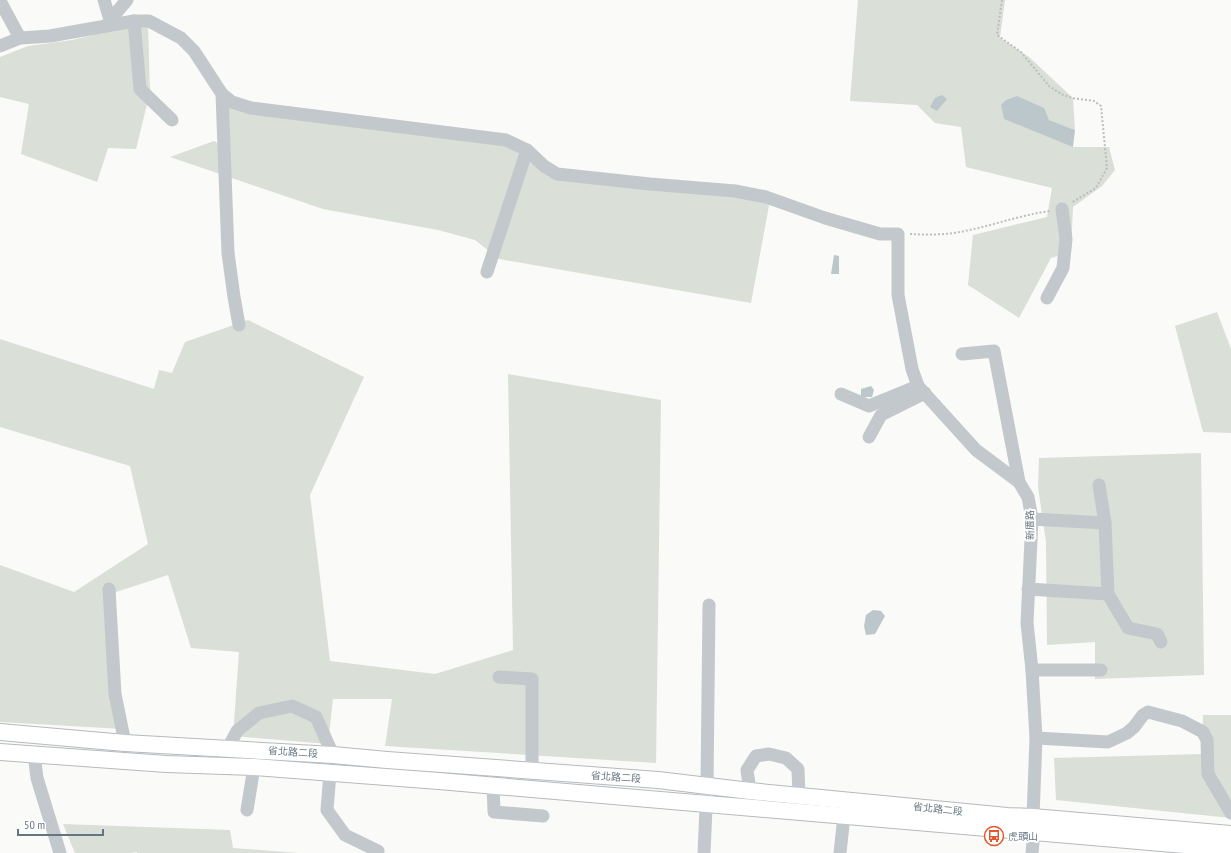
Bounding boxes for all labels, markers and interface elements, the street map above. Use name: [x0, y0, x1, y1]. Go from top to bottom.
street label: 新厝路: [1023, 510, 1037, 540]
street label: 省北路二段: [268, 744, 318, 760]
street label: 省北路二段: [591, 769, 641, 785]
street label: 省北路二段: [912, 800, 964, 818]
scale bar: [18, 811, 103, 837]
text: 50 m: [24, 817, 45, 832]
bus stop icon: 虎頭山: [983, 825, 1005, 847]
place label: 虎頭山: [1008, 830, 1038, 843]

